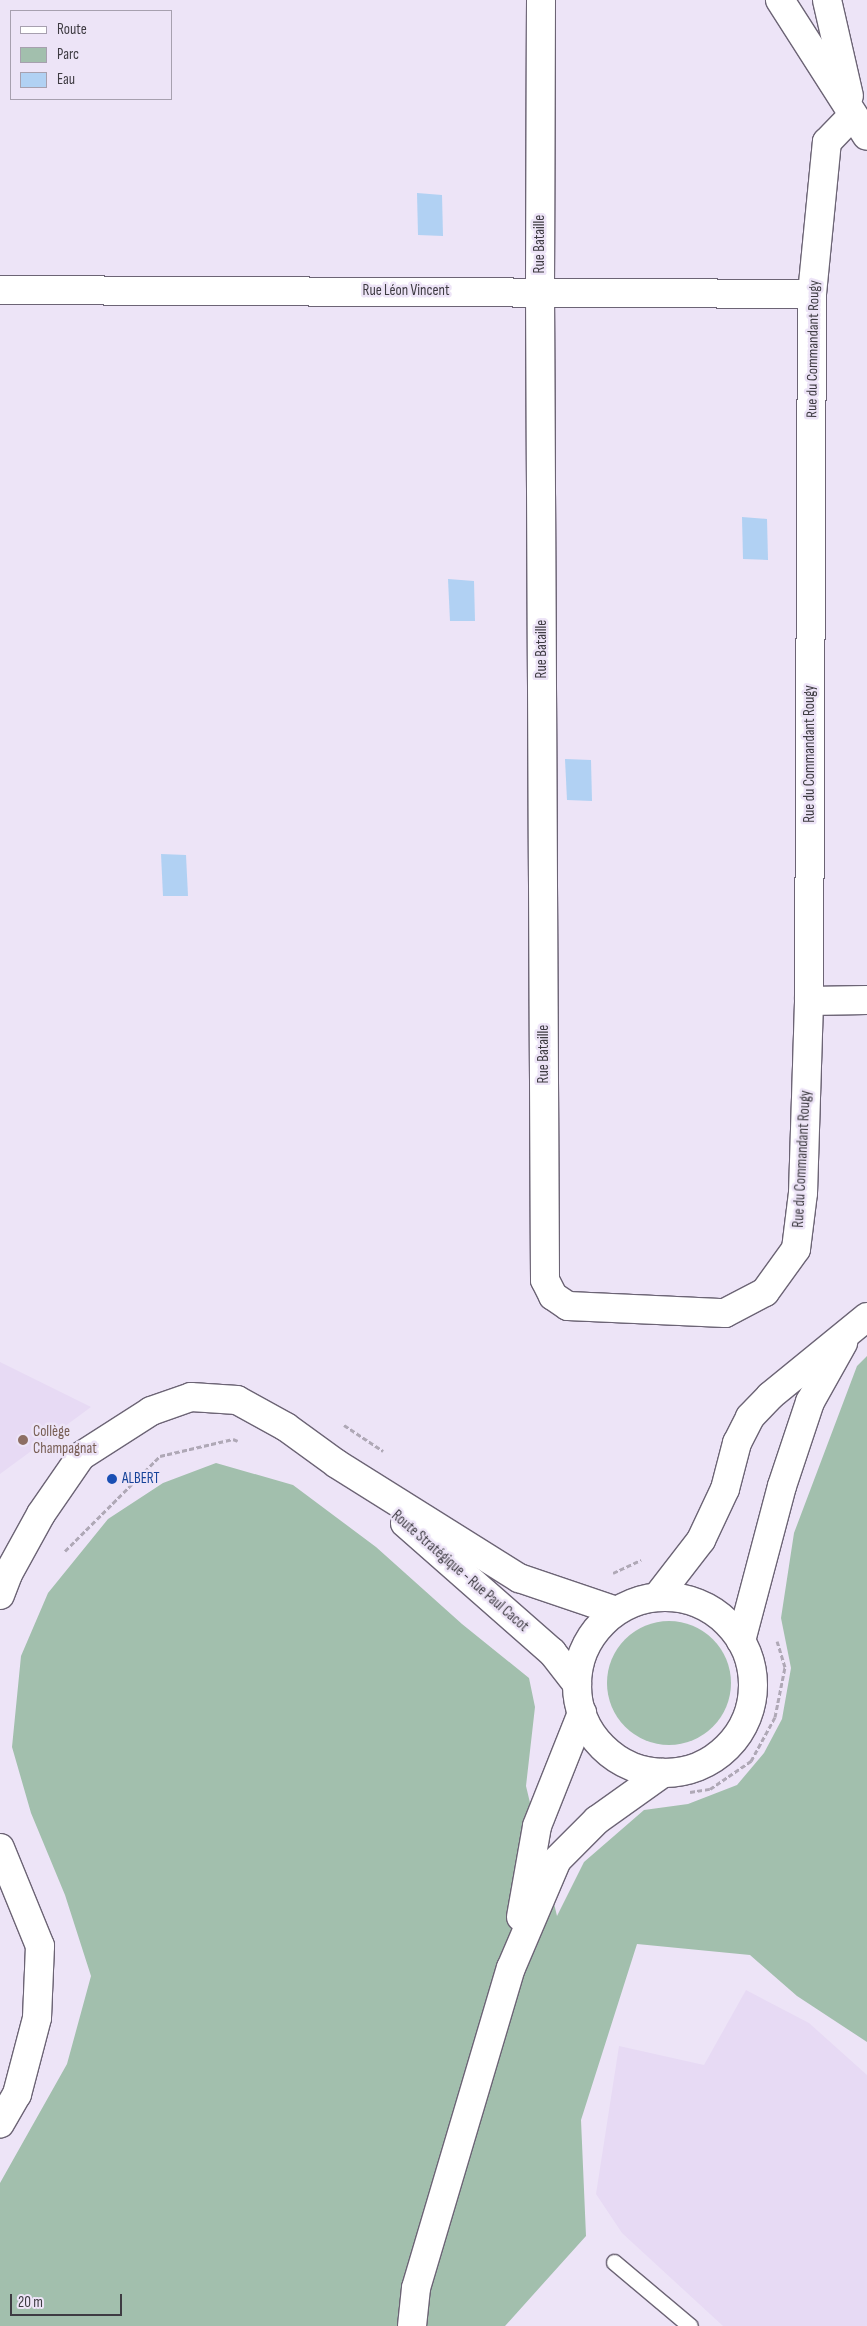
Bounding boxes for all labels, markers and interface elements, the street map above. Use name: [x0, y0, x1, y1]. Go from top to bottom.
legend: [10, 10, 172, 100]
text: Route: [57, 20, 87, 39]
text: Parc: [57, 45, 79, 64]
text: Eau: [57, 70, 75, 89]
street label: Rue Bataille: [531, 215, 549, 273]
street label: Rue du Commandant Rougy: [803, 280, 823, 418]
street label: Rue Léon Vincent: [362, 282, 450, 300]
street label: Rue Bataille: [533, 620, 551, 678]
street label: Rue du Commandant Rougy: [801, 685, 819, 823]
street label: Rue Bataille: [535, 1025, 553, 1083]
street label: Rue du Commandant Rougy: [789, 1090, 815, 1228]
place label: Collège Champagnat: [33, 1422, 97, 1457]
marker: Collège Champagnat: [17, 1434, 29, 1446]
place label: ALBERT: [122, 1470, 160, 1488]
marker: ALBERT: [106, 1473, 118, 1485]
street label: Route Stratégique - Rue Paul Cacot: [388, 1507, 532, 1635]
scale bar: [12, 2284, 125, 2316]
text: 20 m: [18, 2293, 43, 2312]

